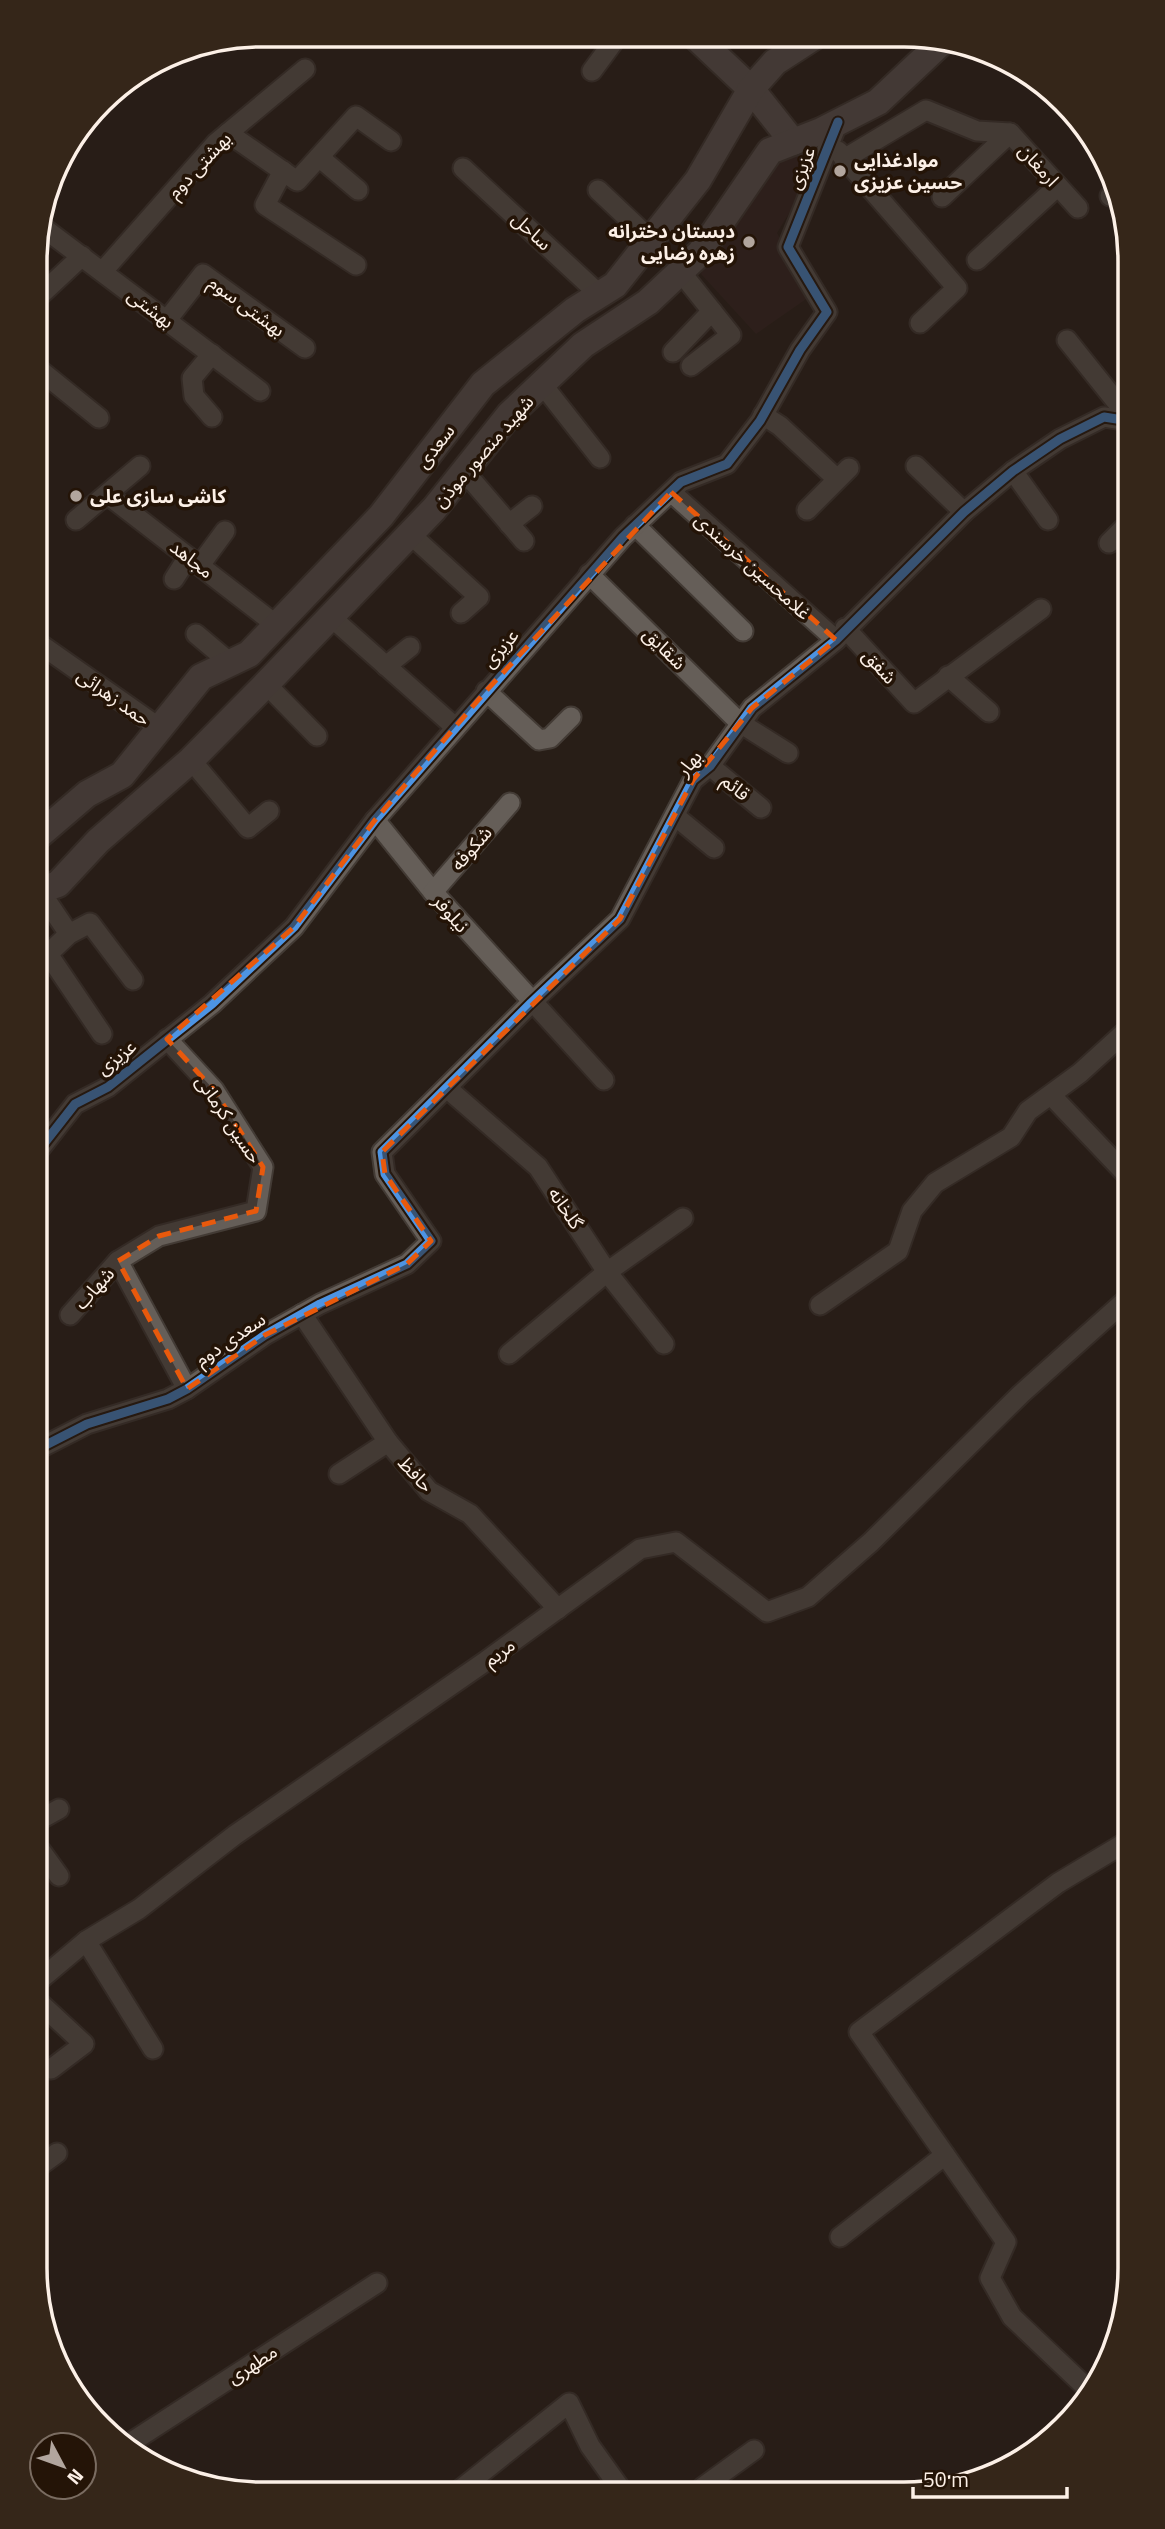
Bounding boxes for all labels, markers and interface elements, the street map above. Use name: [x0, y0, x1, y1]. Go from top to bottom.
street label: بهشتی دوم: [160, 124, 238, 206]
street label: ارمغان: [1012, 137, 1067, 193]
street label: عزیزی: [779, 142, 822, 194]
place label: موادغذایی حسین عزیزی: [854, 145, 962, 196]
marker: موادغذایی حسین عزیزی: [832, 163, 848, 179]
street label: ساحل: [506, 205, 559, 257]
place label: دبستان دخترانه زهره رضایی: [608, 216, 735, 267]
marker: دبستان دخترانه زهره رضایی: [741, 234, 757, 250]
street label: بهشتی سوم: [202, 268, 292, 344]
street label: بهشتی: [122, 280, 181, 335]
street label: شهید منصور موذن: [425, 388, 540, 514]
street label: سعدی: [408, 417, 461, 474]
place label: کاشی سازی علی: [90, 481, 226, 510]
marker: کاشی سازی علی: [68, 488, 84, 504]
street label: غلامحسین خرسندی: [688, 505, 818, 626]
street label: مجاهد: [164, 532, 220, 585]
street label: شقایق: [637, 619, 694, 676]
street label: عزیزی: [474, 621, 525, 674]
street label: شفق: [856, 641, 904, 690]
street label: حمد زهرائی: [71, 661, 157, 733]
street label: بهار: [668, 743, 708, 783]
street label: قائم: [715, 766, 757, 808]
street label: شکوفه: [443, 819, 498, 877]
street label: نیلوفر: [426, 886, 476, 938]
street label: عزیزی: [89, 1032, 142, 1082]
street label: حسین کرمانی: [189, 1068, 270, 1169]
street label: گلخانه: [542, 1181, 592, 1236]
street label: شهاب: [66, 1260, 121, 1316]
street label: سعدی دوم: [188, 1304, 272, 1374]
street label: حافظ: [392, 1449, 441, 1499]
street label: مریم: [477, 1630, 521, 1674]
street label: مطهری: [221, 2336, 283, 2391]
north arrow: [28, 2431, 98, 2501]
scale bar: [913, 2456, 1067, 2500]
text: N: [61, 2463, 91, 2492]
text: 50 m: [923, 2463, 969, 2495]

